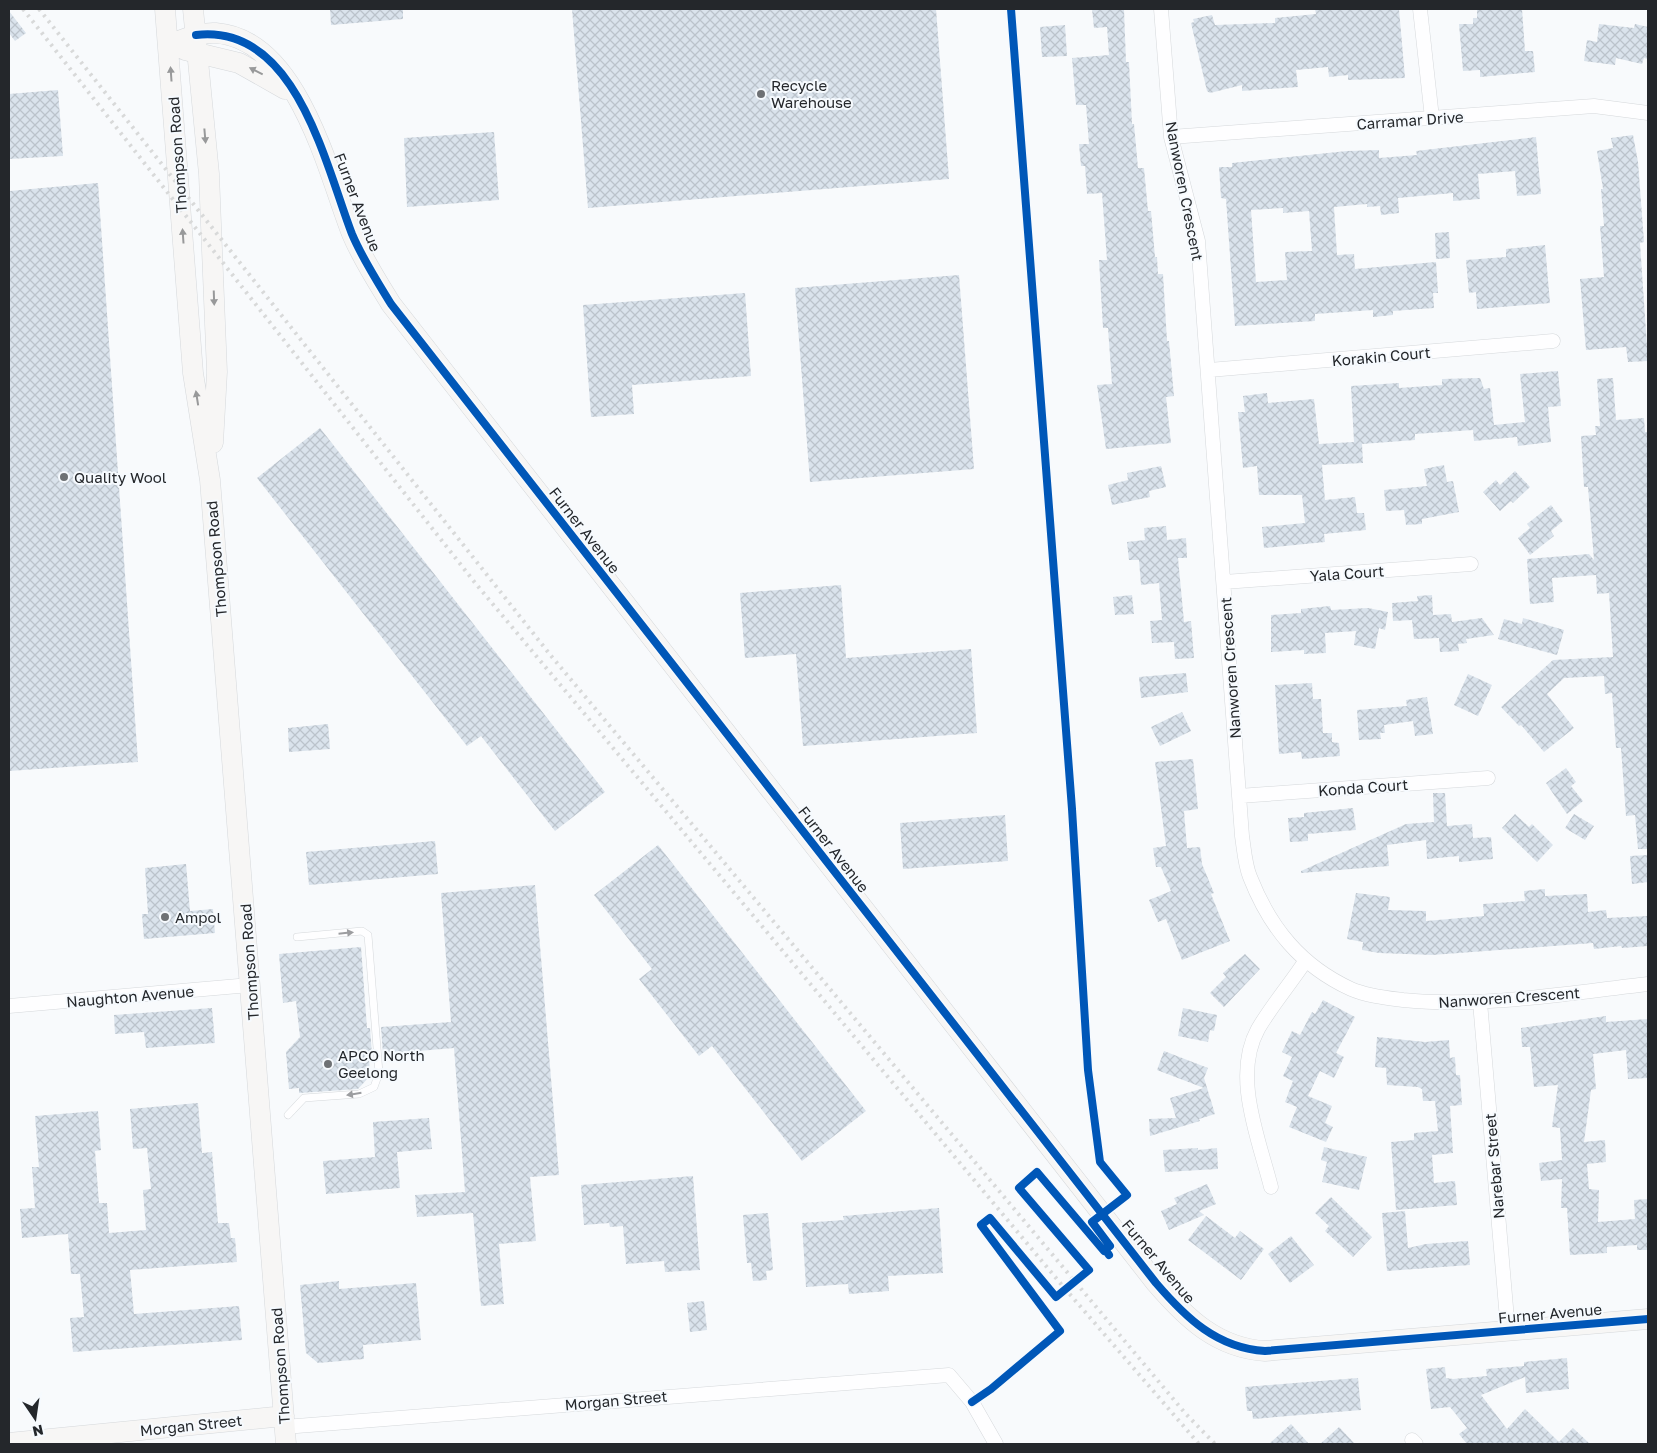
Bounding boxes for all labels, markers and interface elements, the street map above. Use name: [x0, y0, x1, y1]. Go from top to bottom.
one-way arrow: [166, 66, 174, 82]
one-way arrow: [249, 67, 263, 75]
place label: Recycle Warehouse: [771, 76, 852, 111]
marker: Recycle Warehouse: [755, 88, 767, 100]
street label: Thompson Road: [164, 96, 190, 214]
street label: Carramar Drive: [1356, 107, 1464, 133]
street label: Nanworen Crescent: [1163, 120, 1207, 262]
one-way arrow: [201, 128, 209, 144]
street label: Furner Avenue: [331, 150, 385, 254]
one-way arrow: [178, 228, 186, 244]
one-way arrow: [211, 290, 219, 306]
street label: Korakin Court: [1331, 343, 1431, 369]
one-way arrow: [193, 389, 201, 405]
place label: Quality Wool: [74, 468, 167, 486]
marker: Quality Wool: [58, 471, 70, 483]
street label: Furner Avenue: [546, 483, 624, 577]
street label: Thompson Road: [202, 500, 230, 618]
street label: Yala Court: [1309, 561, 1385, 585]
street label: Nanworen Crescent: [1216, 597, 1244, 739]
street label: Konda Court: [1317, 775, 1409, 799]
street label: Furner Avenue: [795, 802, 873, 896]
street label: Thompson Road: [236, 903, 262, 1021]
place label: Ampol: [175, 908, 222, 926]
marker: Ampol: [159, 911, 171, 923]
one-way arrow: [338, 929, 354, 937]
street label: Naughton Avenue: [65, 981, 195, 1011]
street label: Nanworen Crescent: [1438, 983, 1580, 1011]
place label: APCO North Geelong: [338, 1046, 425, 1081]
marker: APCO North Geelong: [322, 1058, 334, 1070]
one-way arrow: [346, 1090, 362, 1098]
street label: Narebar Street: [1480, 1112, 1508, 1220]
street label: Furner Avenue: [1119, 1215, 1200, 1307]
street label: Furner Avenue: [1497, 1299, 1603, 1327]
street label: Thompson Road: [267, 1307, 293, 1425]
street label: Morgan Street: [564, 1387, 668, 1413]
north arrow: [10, 1393, 60, 1443]
street label: Morgan Street: [139, 1411, 243, 1439]
text: N: [31, 1422, 45, 1441]

